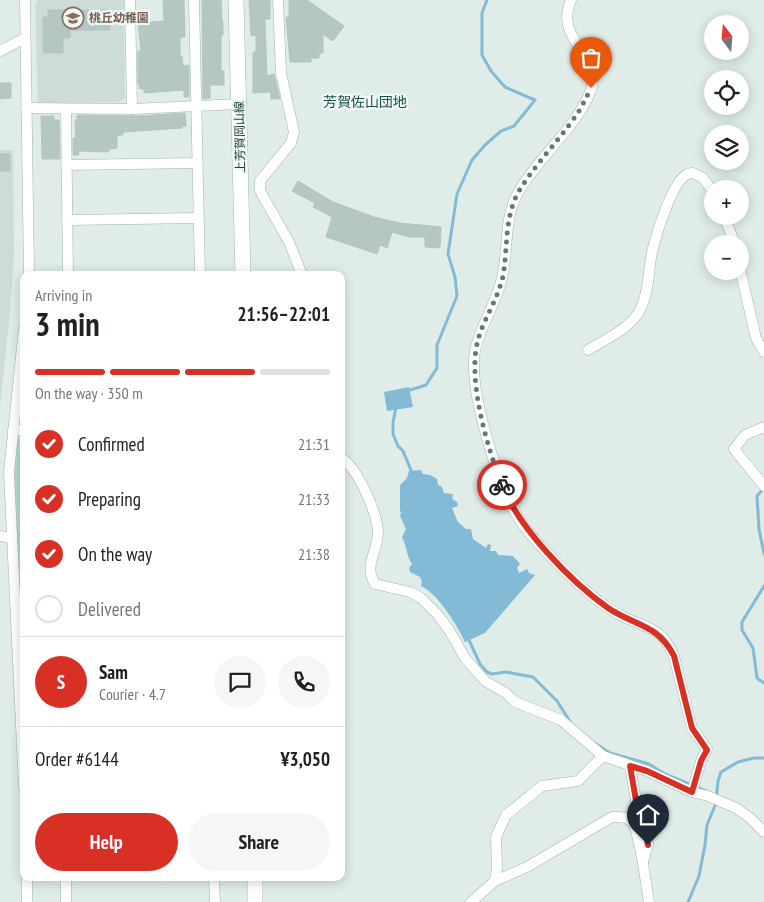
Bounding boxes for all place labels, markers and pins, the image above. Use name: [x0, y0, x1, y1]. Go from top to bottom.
school or university icon: 桃丘幼稚園: [61, 6, 85, 30]
place label: 桃丘幼稚園: [89, 10, 149, 25]
pin: [570, 37, 612, 88]
pin: [627, 794, 669, 845]

